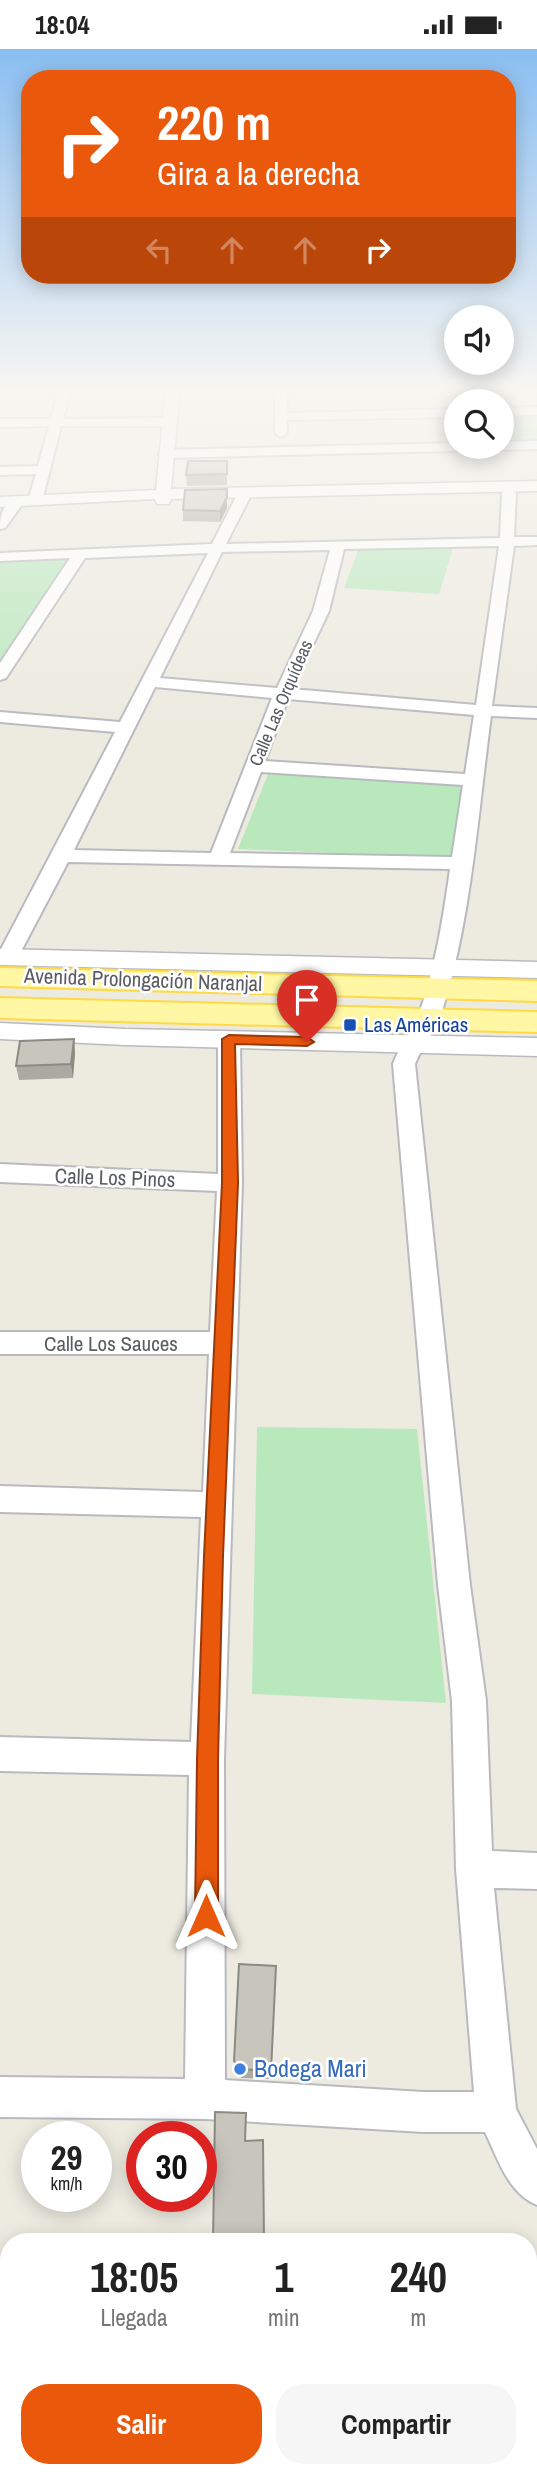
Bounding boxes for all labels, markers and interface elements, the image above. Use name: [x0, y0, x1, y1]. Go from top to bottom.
text: 18:04: [35, 7, 90, 42]
text: 220 m: [157, 89, 271, 155]
icon: right: [42, 98, 133, 189]
text: Gira a la derecha: [157, 152, 360, 195]
icon: left: [140, 231, 178, 269]
icon: ahead: [213, 231, 251, 269]
icon: ahead: [286, 231, 324, 269]
icon: right: [359, 231, 397, 269]
map controls: [444, 305, 514, 459]
button: sound: [444, 305, 514, 375]
button: search: [444, 389, 514, 459]
street label: Calle Las Orquídeas: [243, 636, 318, 770]
street label: Avenida Prolongación Naranjal: [23, 961, 262, 998]
pin: [277, 970, 337, 1042]
icon: arrive: [288, 981, 326, 1019]
place label: Las Américas: [364, 1010, 468, 1039]
marker: Las Américas: [342, 1017, 358, 1033]
street label: Calle Los Pinos: [54, 1161, 176, 1194]
street label: Calle Los Sauces: [44, 1329, 178, 1358]
position arrow: [169, 1879, 243, 1953]
place label: Bodega Mari: [254, 2052, 367, 2084]
marker: Bodega Mari: [232, 2061, 248, 2077]
speed limit sign: 30: [126, 2121, 217, 2212]
text: 29: [51, 2134, 82, 2181]
text: km/h: [51, 2171, 83, 2196]
text: 18:05: [90, 2249, 178, 2305]
text: 1: [274, 2249, 293, 2305]
text: 240: [390, 2249, 447, 2305]
text: Llegada: [100, 2302, 168, 2333]
text: min: [268, 2302, 300, 2333]
text: m: [410, 2302, 426, 2333]
button: Salir: [21, 2384, 262, 2464]
button: Compartir: [276, 2384, 516, 2464]

